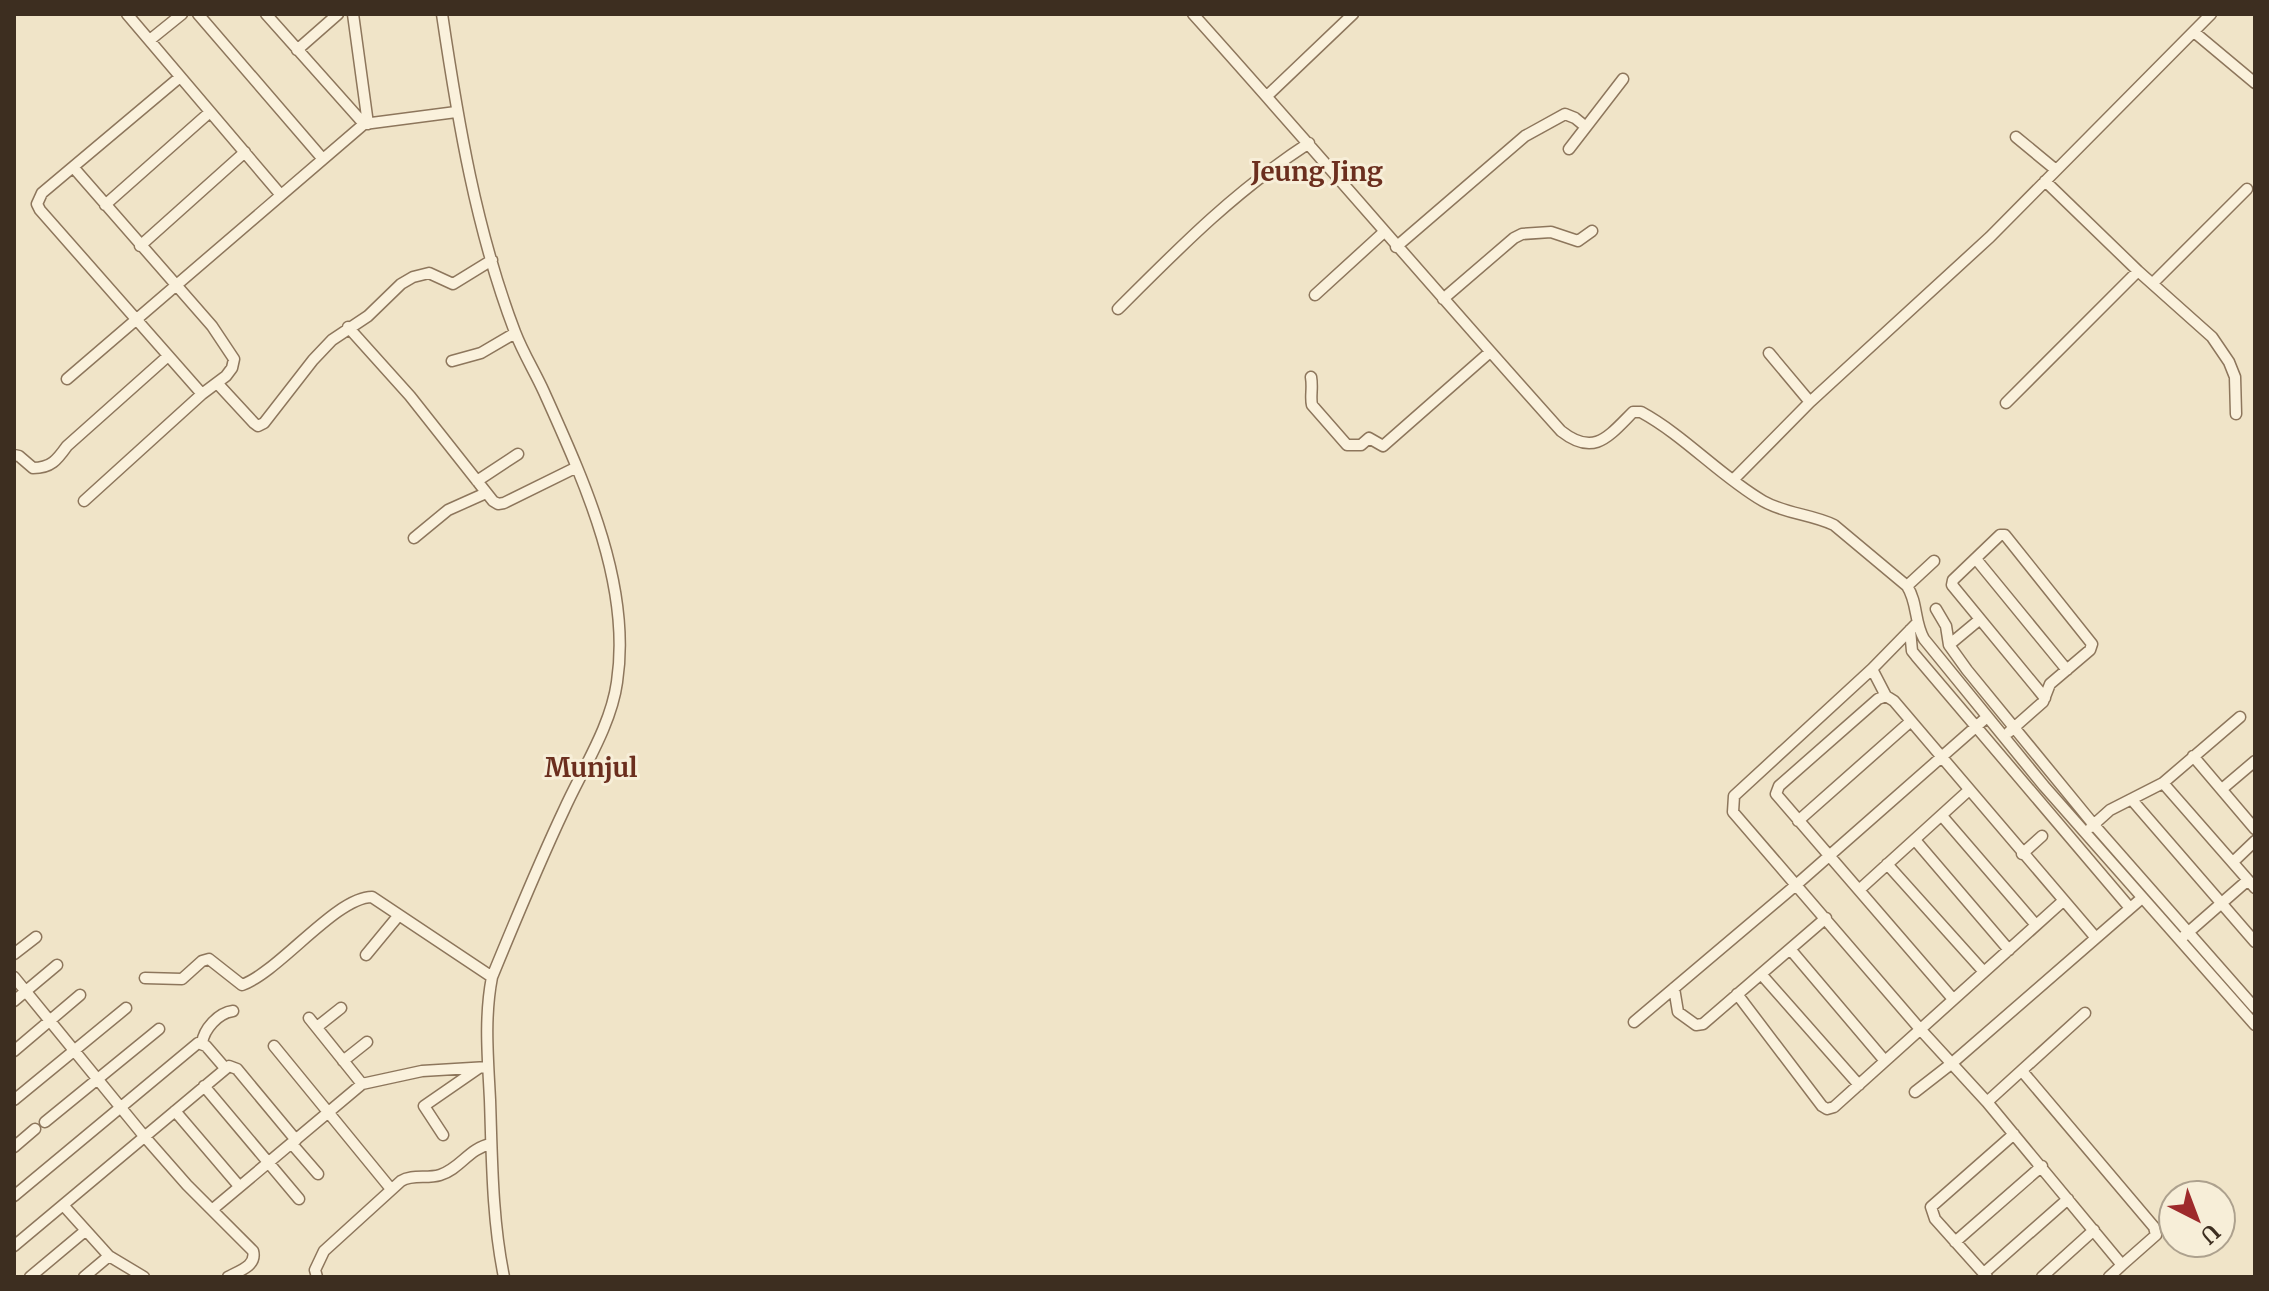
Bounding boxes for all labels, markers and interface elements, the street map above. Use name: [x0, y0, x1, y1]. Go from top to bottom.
district label: Jeung Jing: [1250, 155, 1383, 188]
district label: Munjul: [545, 751, 637, 784]
north arrow: [2157, 1179, 2237, 1259]
text: U: [2194, 1218, 2226, 1250]

